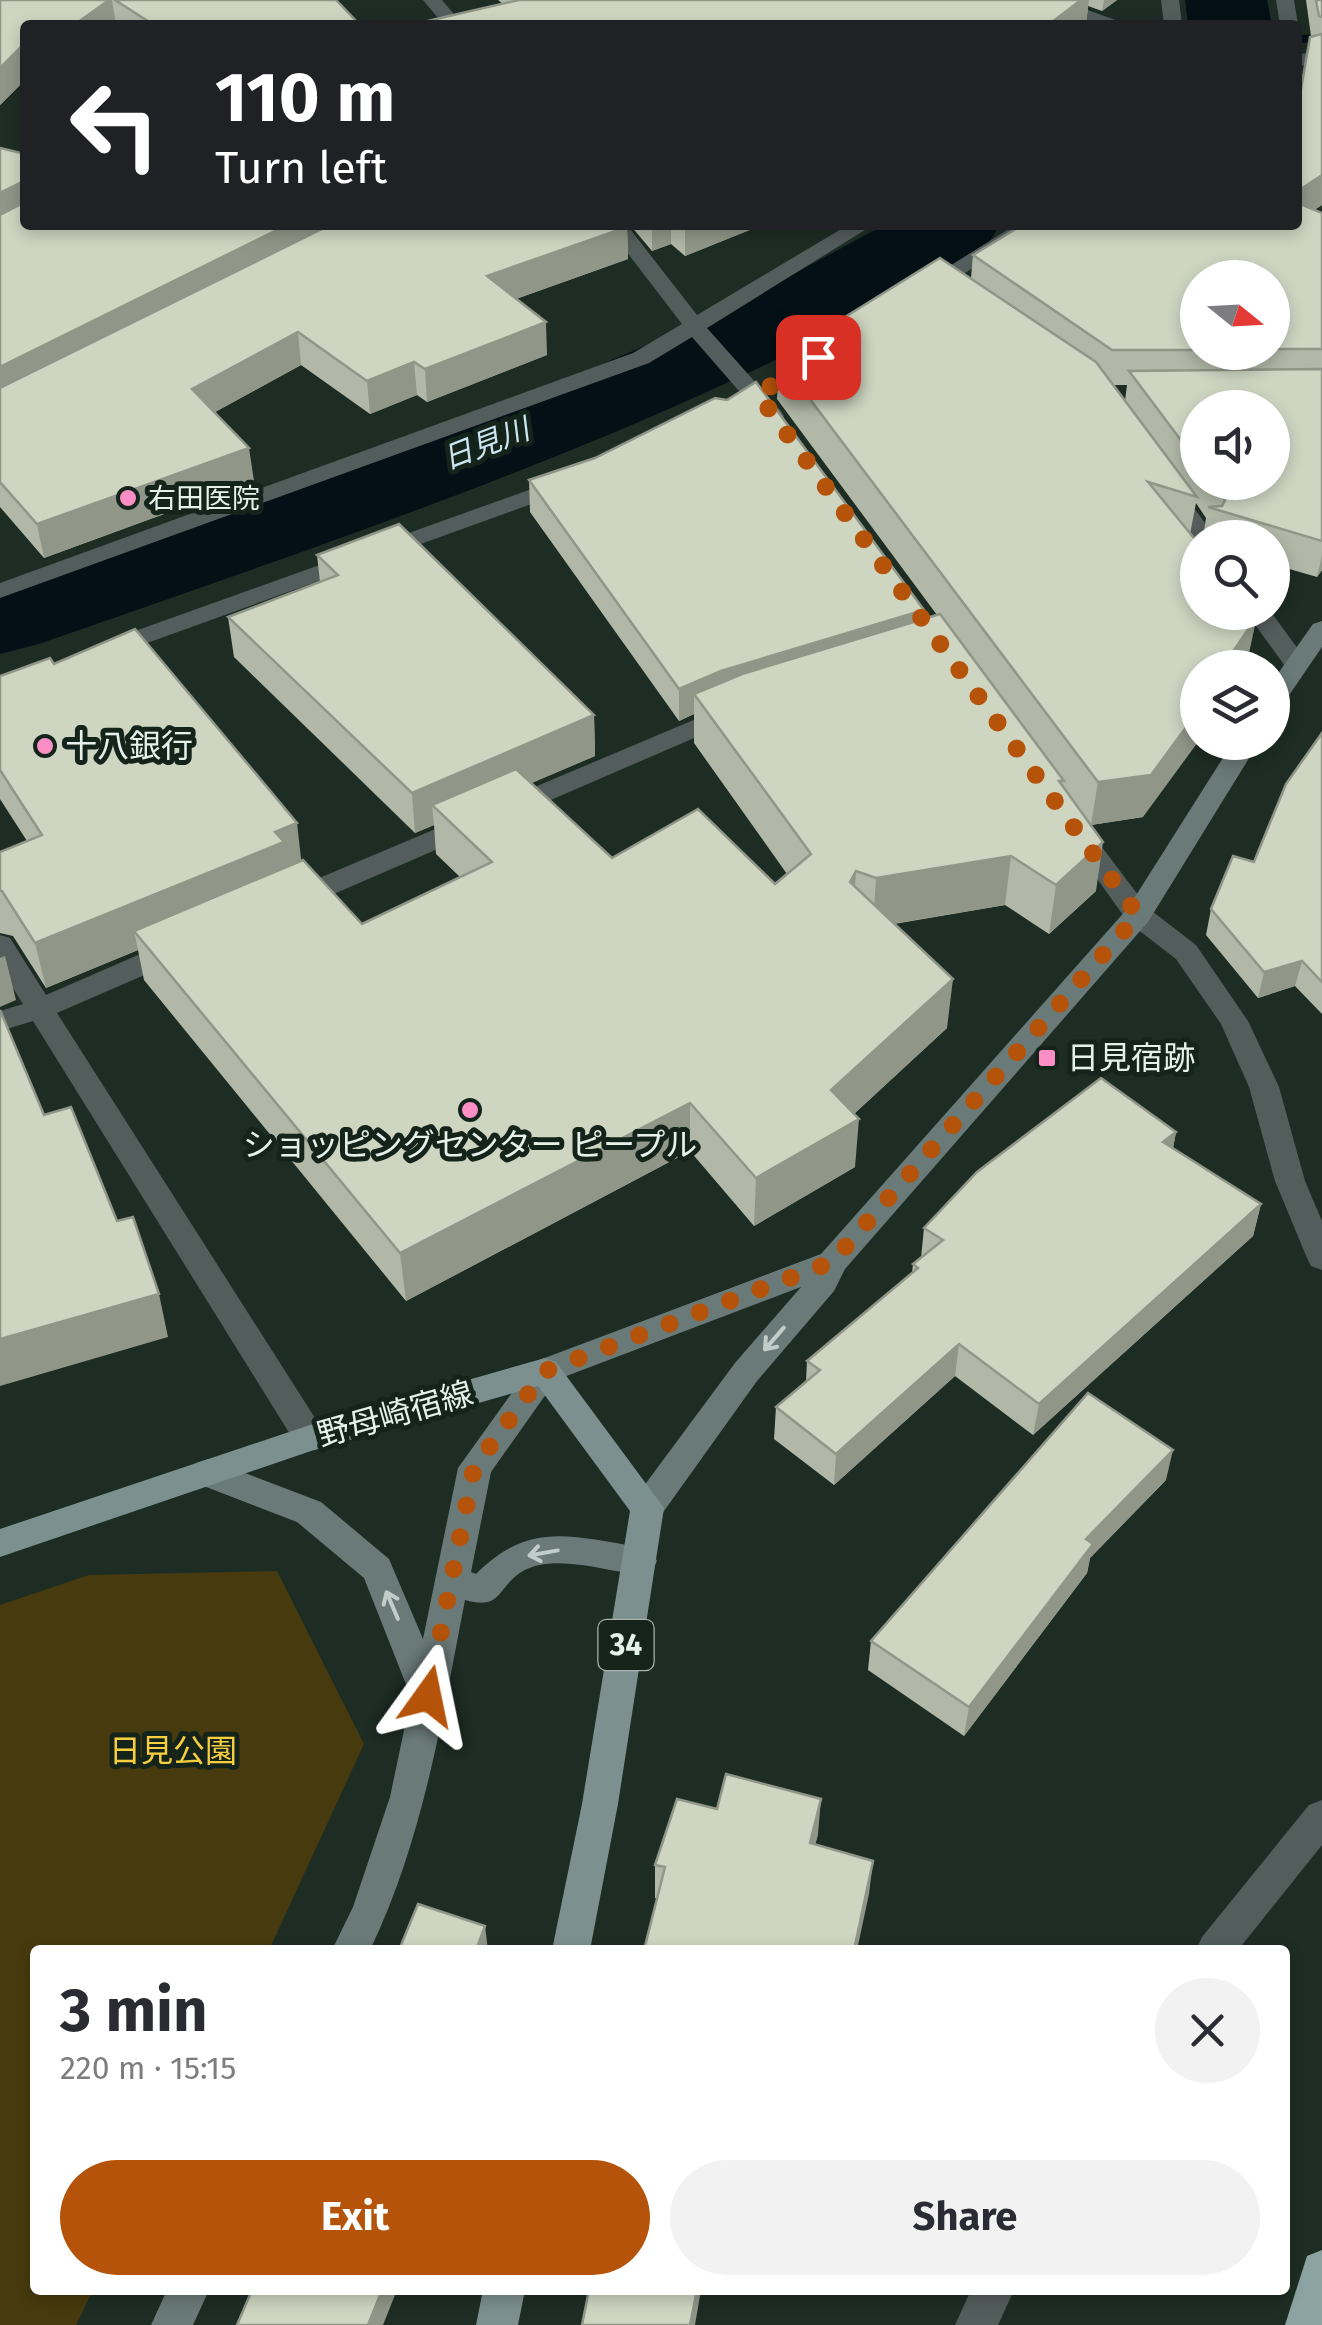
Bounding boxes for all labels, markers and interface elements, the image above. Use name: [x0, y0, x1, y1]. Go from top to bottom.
text: 110 m: [215, 56, 395, 140]
icon: left: [50, 60, 180, 190]
text: Turn left: [215, 141, 387, 195]
north arrow: [1180, 260, 1290, 370]
map controls: [1180, 260, 1290, 760]
pin: [776, 315, 861, 400]
icon: arrive: [791, 330, 846, 385]
button: sound: [1180, 390, 1290, 500]
water label: 日見川: [438, 410, 537, 477]
place label: 右田医院: [148, 482, 260, 515]
marker: 右田医院: [117, 487, 139, 509]
button: search: [1180, 520, 1290, 630]
button: layers: [1180, 650, 1290, 760]
place label: 十八銀行: [65, 727, 193, 765]
marker: 十八銀行: [34, 735, 56, 757]
place label: 日見宿跡: [1067, 1039, 1195, 1077]
marker: 日見宿跡: [1036, 1047, 1058, 1069]
marker: ショッピングセンター ピープル: [459, 1099, 481, 1121]
place label: ショッピングセンター ピープル: [243, 1126, 697, 1164]
one-way arrow: [763, 1326, 786, 1351]
street label: 野母崎宿線: [313, 1374, 477, 1454]
one-way arrow: [527, 1544, 560, 1563]
one-way arrow: [382, 1590, 400, 1621]
road number: 34: [598, 1620, 654, 1670]
position arrow: [376, 1644, 480, 1748]
park label: 日見公園: [109, 1732, 237, 1770]
text: 3 min: [60, 1975, 208, 2047]
button: close: [1155, 1978, 1260, 2083]
text: 220 m · 15:15: [60, 2049, 236, 2087]
button: Exit: [60, 2160, 650, 2275]
button: Share: [670, 2160, 1260, 2275]

